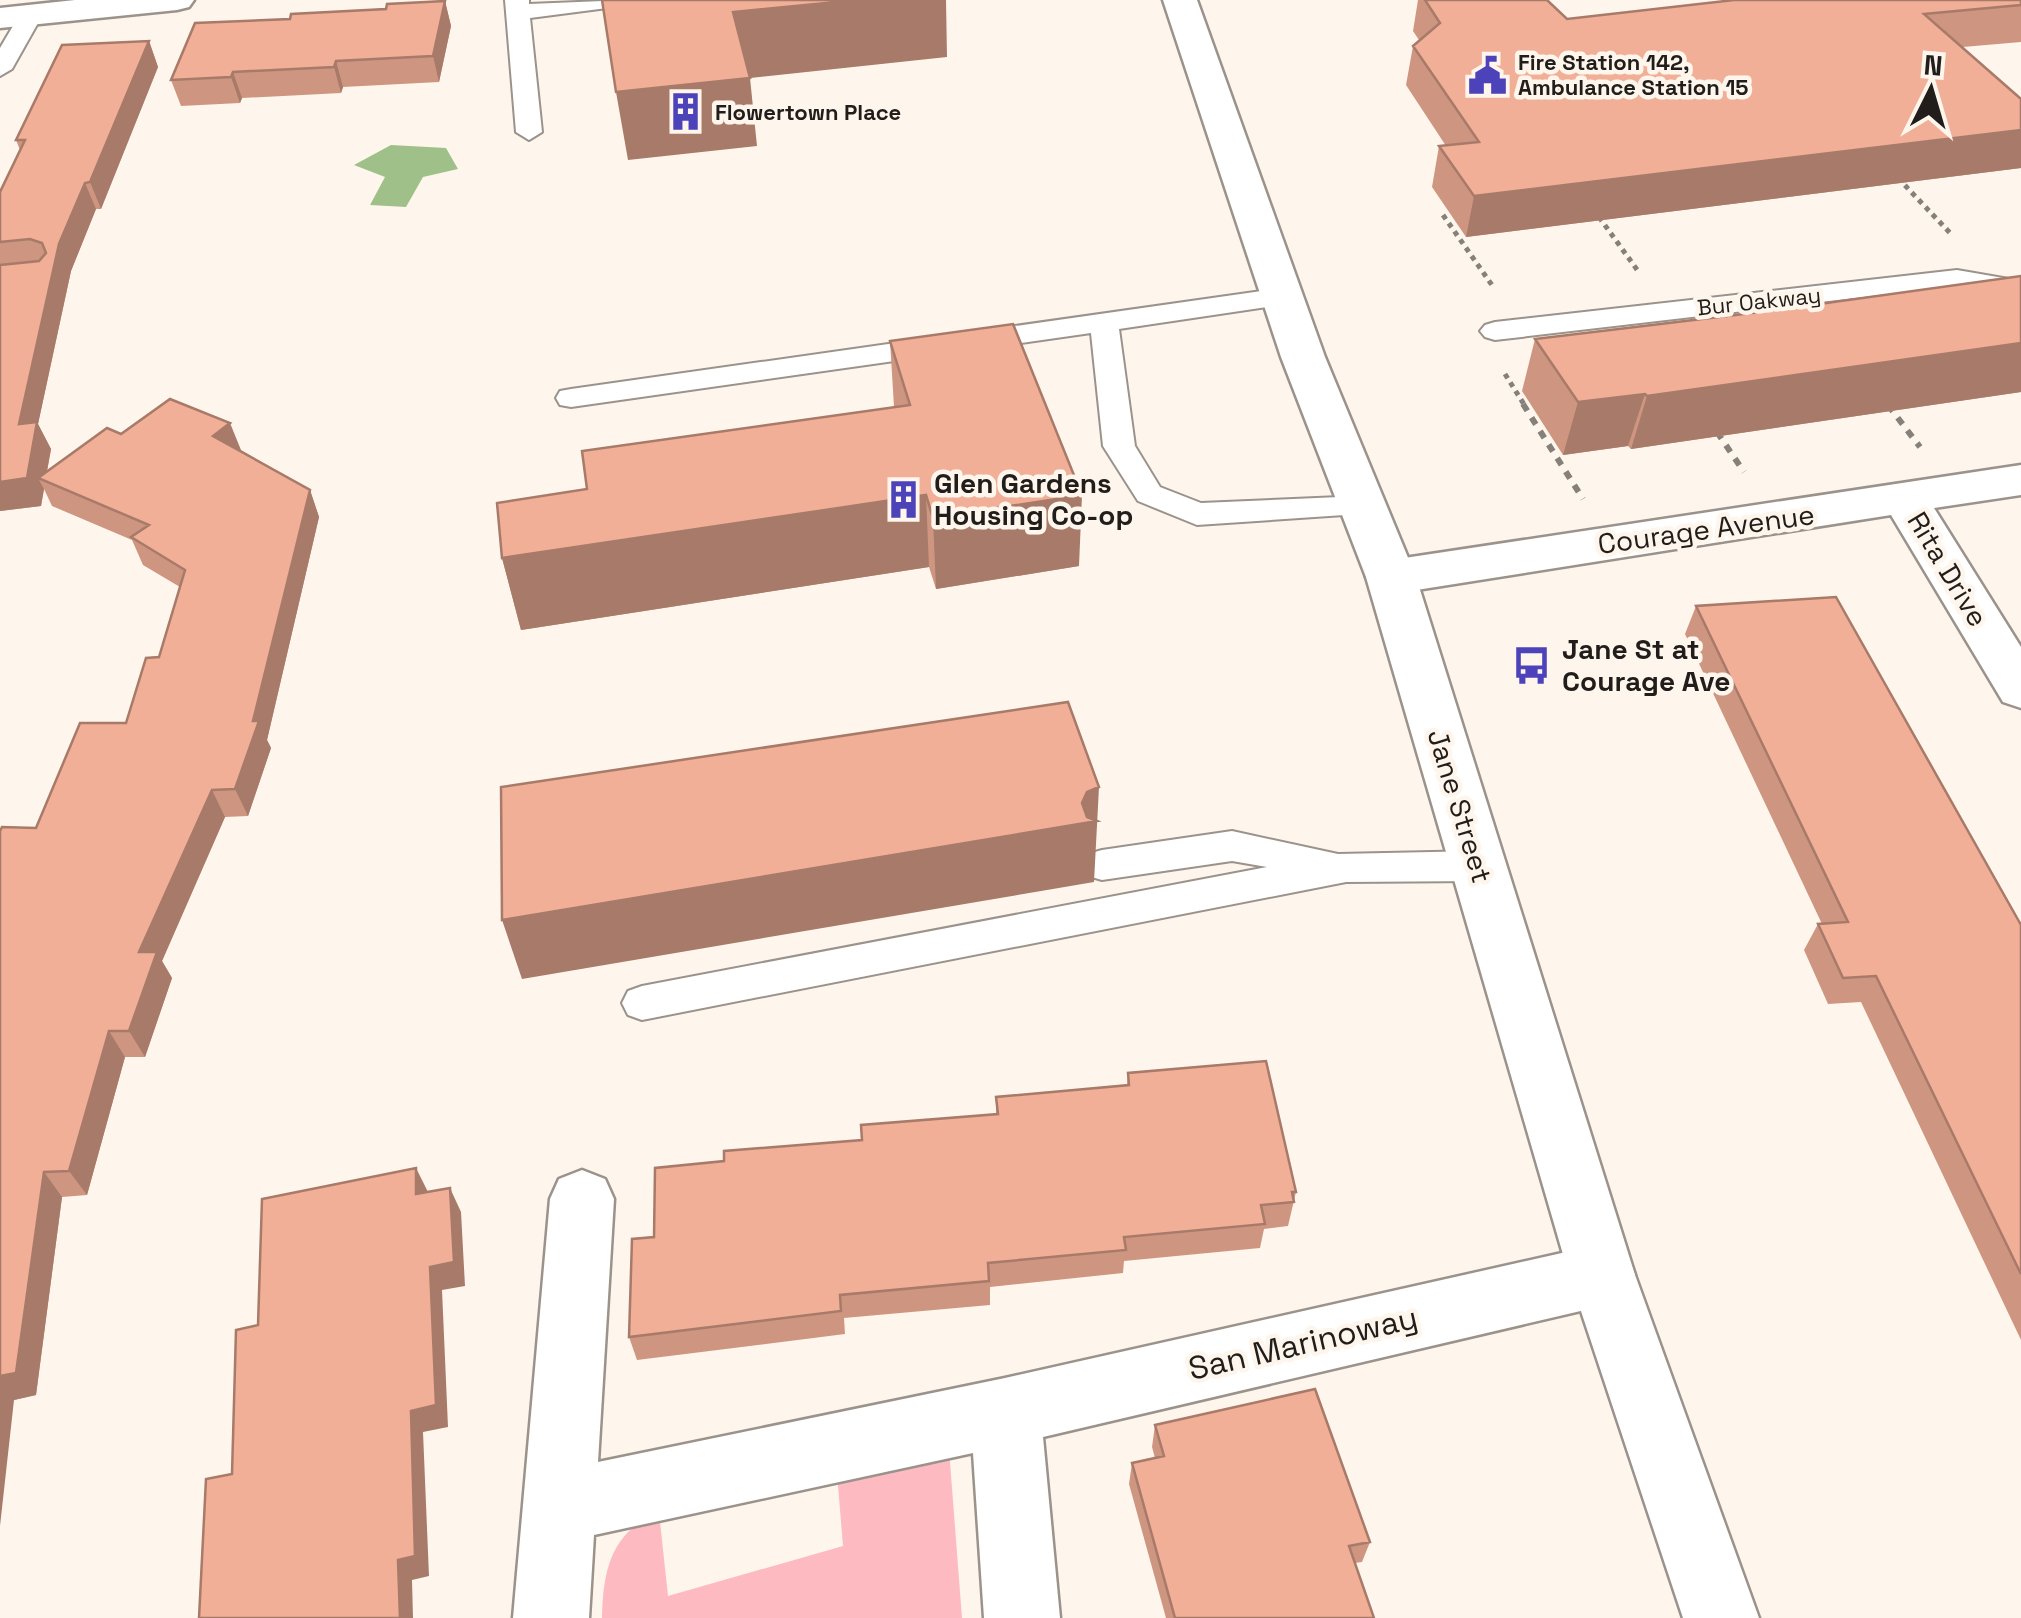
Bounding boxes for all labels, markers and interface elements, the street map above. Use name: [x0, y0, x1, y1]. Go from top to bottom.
north arrow: [1881, 40, 1981, 140]
text: N: [1922, 46, 1944, 84]
place label: Fire Station 142, Ambulance Station 15: [1518, 48, 1749, 101]
public building icon: Fire Station 142, Ambulance Station 15: [1467, 54, 1509, 96]
building icon: Flowertown Place: [664, 91, 706, 133]
place label: Flowertown Place: [715, 98, 901, 126]
street label: Bur Oakway: [1696, 281, 1822, 321]
place label: Glen Gardens Housing Co-op: [934, 465, 1133, 533]
building icon: Glen Gardens Housing Co-op: [883, 478, 925, 520]
street label: Courage Avenue: [1595, 496, 1817, 562]
street label: Rita Drive: [1900, 505, 1996, 633]
place label: Jane St at Courage Ave: [1562, 631, 1730, 699]
bus stop icon: Jane St at Courage Ave: [1511, 644, 1553, 686]
street label: Jane Street: [1420, 725, 1500, 887]
street label: San Marinoway: [1185, 1297, 1421, 1389]

